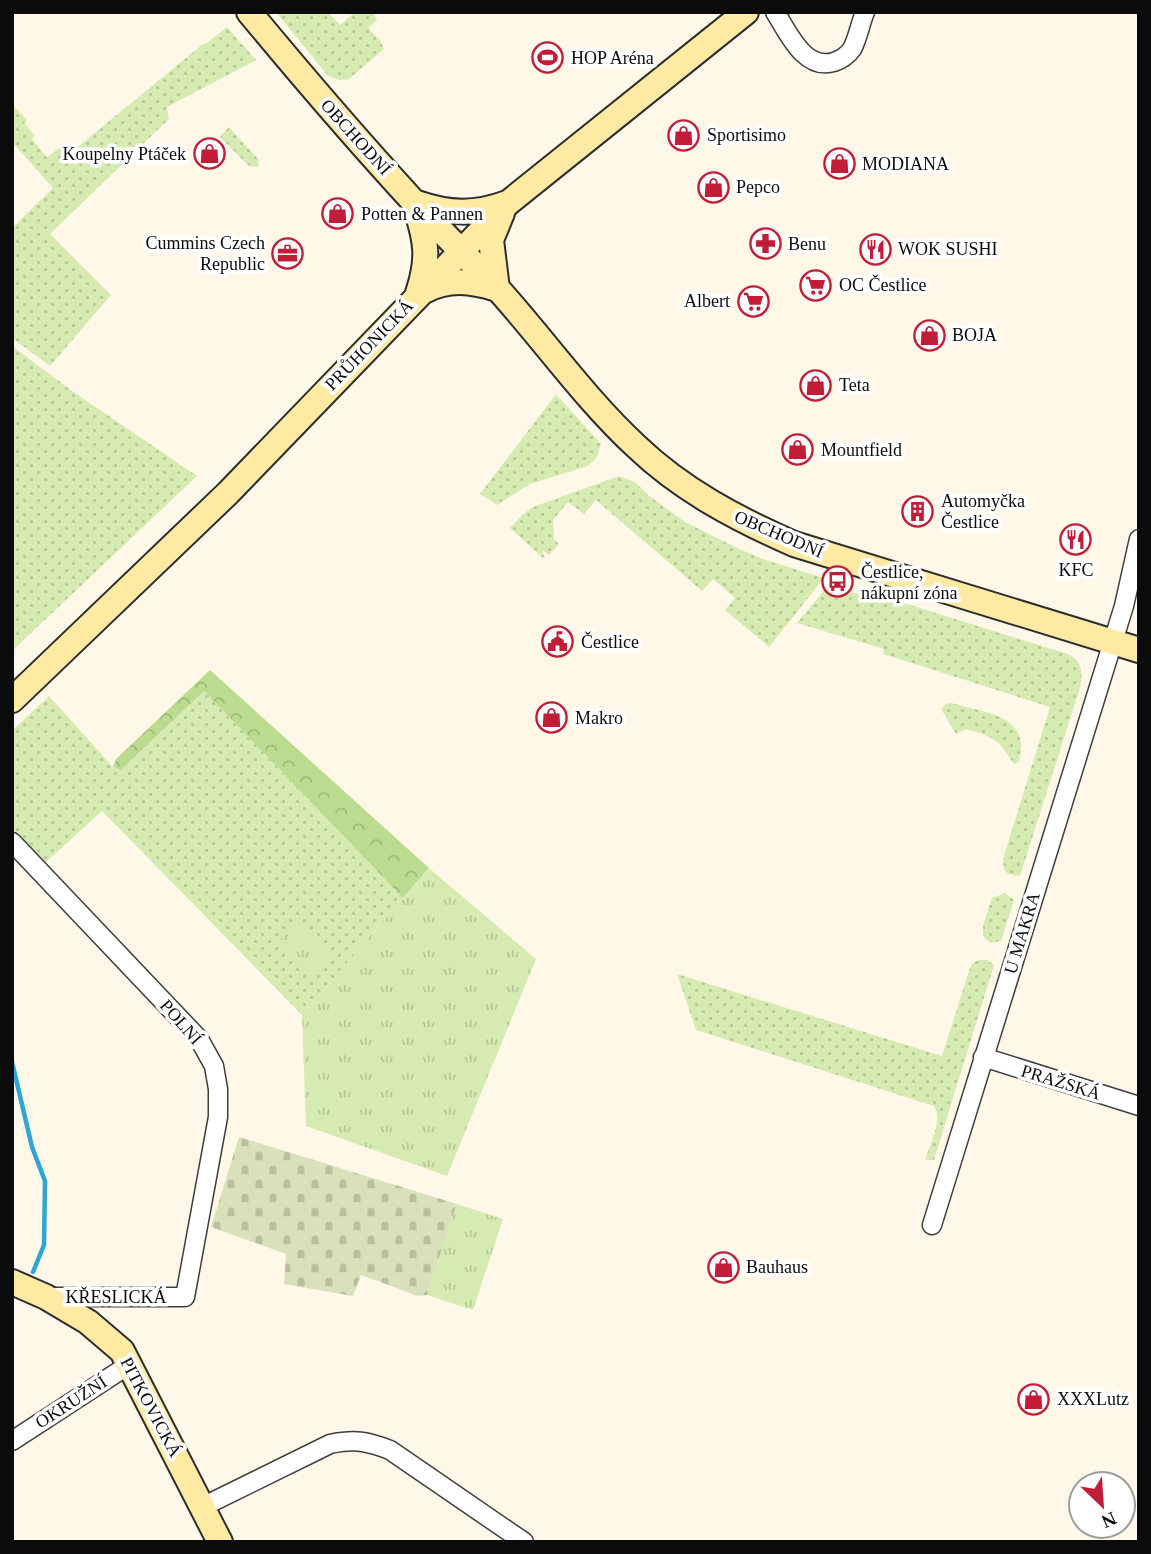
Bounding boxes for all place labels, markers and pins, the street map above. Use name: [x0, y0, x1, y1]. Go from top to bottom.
sports icon: HOP Aréna: [531, 41, 565, 75]
place label: HOP Aréna: [571, 48, 654, 68]
shop icon: Sportisimo: [667, 118, 701, 152]
place label: Sportisimo: [707, 125, 786, 145]
shop icon: Koupelny Ptáček: [192, 137, 226, 171]
place label: Koupelny Ptáček: [63, 144, 186, 164]
shop icon: MODIANA: [822, 147, 856, 181]
place label: MODIANA: [862, 154, 949, 174]
shop icon: Pepco: [696, 170, 730, 204]
place label: Pepco: [736, 177, 780, 197]
shop icon: Potten & Pannen: [321, 197, 355, 231]
place label: Potten & Pannen: [361, 204, 483, 224]
pharmacy icon: Benu: [748, 227, 782, 261]
restaurant icon: WOK SUSHI: [858, 232, 892, 266]
place label: Cummins Czech Republic: [146, 233, 265, 274]
place label: Benu: [788, 234, 826, 254]
office icon: Cummins Czech Republic: [271, 236, 305, 270]
place label: WOK SUSHI: [898, 239, 998, 259]
supermarket icon: OC Čestlice: [799, 268, 833, 302]
place label: OC Čestlice: [839, 274, 927, 295]
supermarket icon: Albert: [736, 284, 770, 318]
place label: Albert: [684, 291, 730, 311]
shop icon: BOJA: [912, 318, 946, 352]
place label: BOJA: [952, 325, 997, 345]
shop icon: Teta: [799, 368, 833, 402]
place label: Teta: [839, 375, 870, 395]
shop icon: Mountfield: [781, 433, 815, 467]
place label: Mountfield: [821, 440, 902, 460]
place label: Automyčka Čestlice: [941, 491, 1025, 532]
building icon: Automyčka Čestlice: [901, 494, 935, 528]
restaurant icon: KFC: [1059, 523, 1093, 557]
place label: KFC: [1058, 560, 1094, 580]
place label: Čestlice, nákupní zóna: [861, 561, 957, 603]
bus stop icon: Čestlice, nákupní zóna: [821, 565, 855, 599]
public building icon: Čestlice: [541, 625, 575, 659]
place label: Čestlice: [581, 631, 639, 652]
shop icon: Makro: [535, 701, 569, 735]
place label: Makro: [575, 708, 623, 728]
shop icon: Bauhaus: [706, 1250, 740, 1284]
place label: Bauhaus: [746, 1257, 808, 1277]
shop icon: XXXLutz: [1017, 1382, 1051, 1416]
place label: XXXLutz: [1057, 1389, 1129, 1409]

